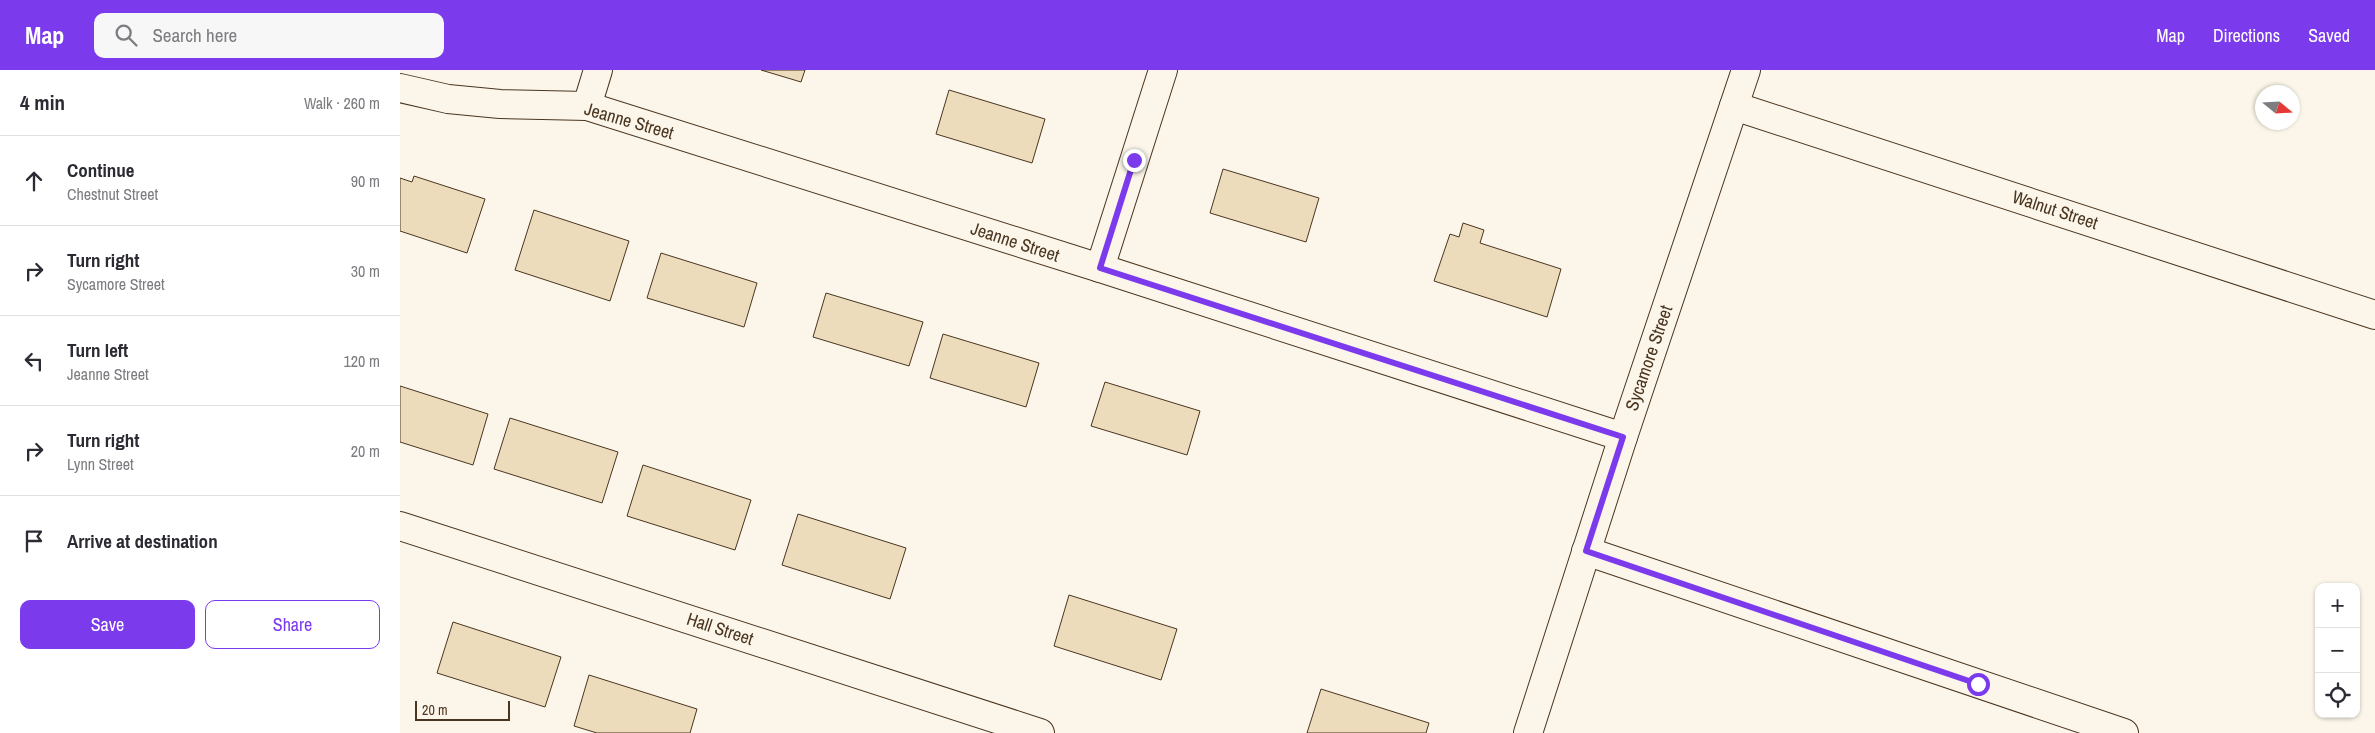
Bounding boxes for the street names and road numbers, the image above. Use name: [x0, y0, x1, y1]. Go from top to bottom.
street label: Jeanne Street: [582, 96, 677, 145]
street label: Walnut Street: [2009, 184, 2101, 235]
street label: Jeanne Street: [968, 215, 1063, 268]
street label: Sycamore Street: [1619, 302, 1678, 414]
street label: Hall Street: [684, 606, 757, 651]

